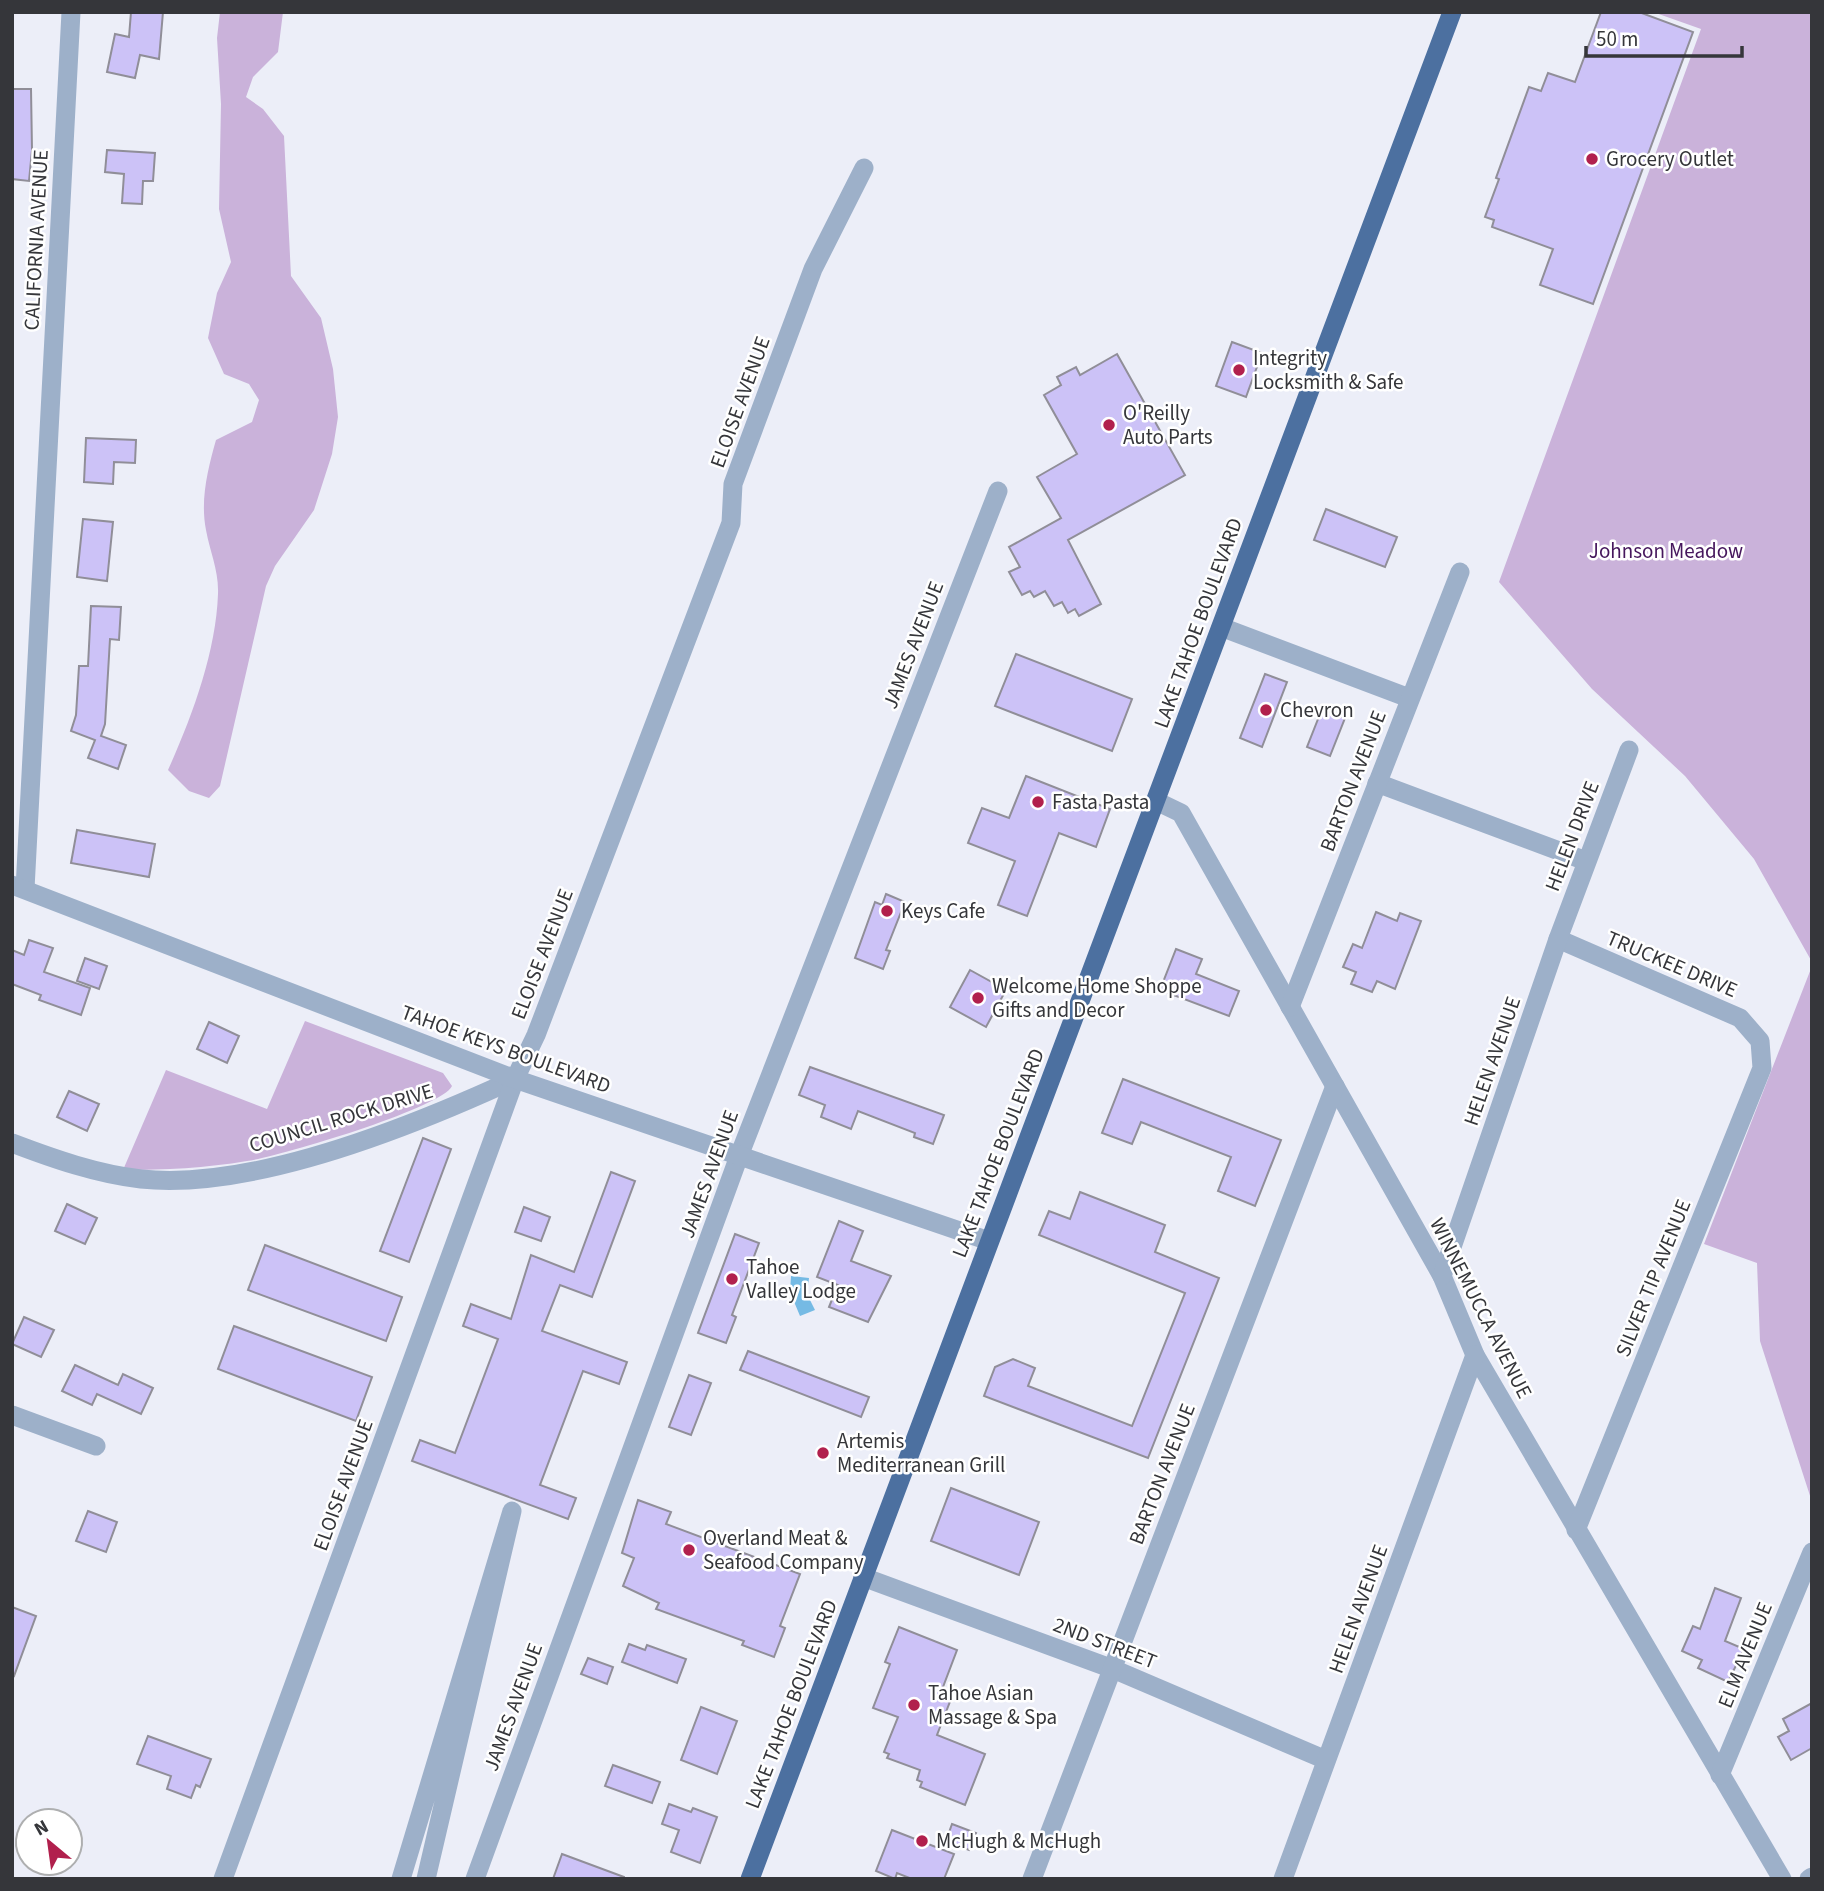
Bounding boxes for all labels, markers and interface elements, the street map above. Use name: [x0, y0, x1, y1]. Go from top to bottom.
scale bar: [1586, 14, 1742, 58]
text: 50 m: [1596, 24, 1638, 54]
place label: Grocery Outlet: [1606, 144, 1734, 174]
street label: CALIFORNIA AVENUE: [16, 149, 56, 331]
marker: Grocery Outlet: [1584, 151, 1600, 167]
street label: ELOISE AVENUE: [702, 332, 778, 472]
place label: Integrity Locksmith & Safe: [1253, 343, 1404, 397]
marker: Integrity Locksmith & Safe: [1231, 362, 1247, 378]
place label: O'Reilly Auto Parts: [1123, 398, 1213, 452]
marker: O'Reilly Auto Parts: [1101, 417, 1117, 433]
street label: LAKE TAHOE BOULEVARD: [1146, 514, 1250, 732]
park label: Johnson Meadow: [1589, 536, 1743, 566]
street label: JAMES AVENUE: [875, 577, 951, 713]
place label: Chevron: [1280, 695, 1354, 725]
marker: Chevron: [1258, 702, 1274, 718]
street label: BARTON AVENUE: [1312, 706, 1394, 856]
street label: HELEN DRIVE: [1537, 776, 1607, 896]
place label: Fasta Pasta: [1052, 787, 1149, 817]
marker: Fasta Pasta: [1030, 794, 1046, 810]
street label: ELOISE AVENUE: [503, 884, 581, 1024]
place label: Keys Cafe: [901, 896, 985, 926]
marker: Keys Cafe: [879, 903, 895, 919]
street label: TRUCKEE DRIVE: [1602, 923, 1742, 1005]
place label: Welcome Home Shoppe Gifts and Decor: [992, 971, 1202, 1025]
marker: Welcome Home Shoppe Gifts and Decor: [970, 990, 986, 1006]
street label: HELEN AVENUE: [1456, 992, 1528, 1130]
street label: TAHOE KEYS BOULEVARD: [397, 997, 615, 1101]
street label: LAKE TAHOE BOULEVARD: [944, 1044, 1052, 1262]
street label: COUNCIL ROCK DRIVE: [245, 1076, 437, 1160]
street label: JAMES AVENUE: [672, 1106, 746, 1242]
street label: SILVER TIP AVENUE: [1608, 1195, 1698, 1361]
street label: WINNEMUCCA AVENUE: [1422, 1212, 1540, 1404]
place label: Tahoe Valley Lodge: [746, 1252, 856, 1306]
marker: Tahoe Valley Lodge: [724, 1271, 740, 1287]
street label: BARTON AVENUE: [1121, 1399, 1203, 1549]
street label: ELOISE AVENUE: [305, 1415, 381, 1555]
place label: Artemis Mediterranean Grill: [837, 1426, 1005, 1480]
marker: Artemis Mediterranean Grill: [815, 1445, 831, 1461]
place label: Overland Meat & Seafood Company: [703, 1523, 864, 1577]
street label: HELEN AVENUE: [1321, 1540, 1395, 1678]
marker: Overland Meat & Seafood Company: [681, 1542, 697, 1558]
street label: LAKE TAHOE BOULEVARD: [737, 1595, 845, 1813]
street label: ELM AVENUE: [1710, 1597, 1780, 1713]
street label: 2ND STREET: [1049, 1610, 1161, 1676]
street label: JAMES AVENUE: [476, 1639, 550, 1775]
place label: Tahoe Asian Massage & Spa: [928, 1678, 1057, 1732]
marker: Tahoe Asian Massage & Spa: [906, 1697, 922, 1713]
north arrow: [14, 1807, 84, 1877]
text: N: [29, 1814, 54, 1843]
place label: McHugh & McHugh: [936, 1826, 1101, 1856]
marker: McHugh & McHugh: [914, 1833, 930, 1849]

